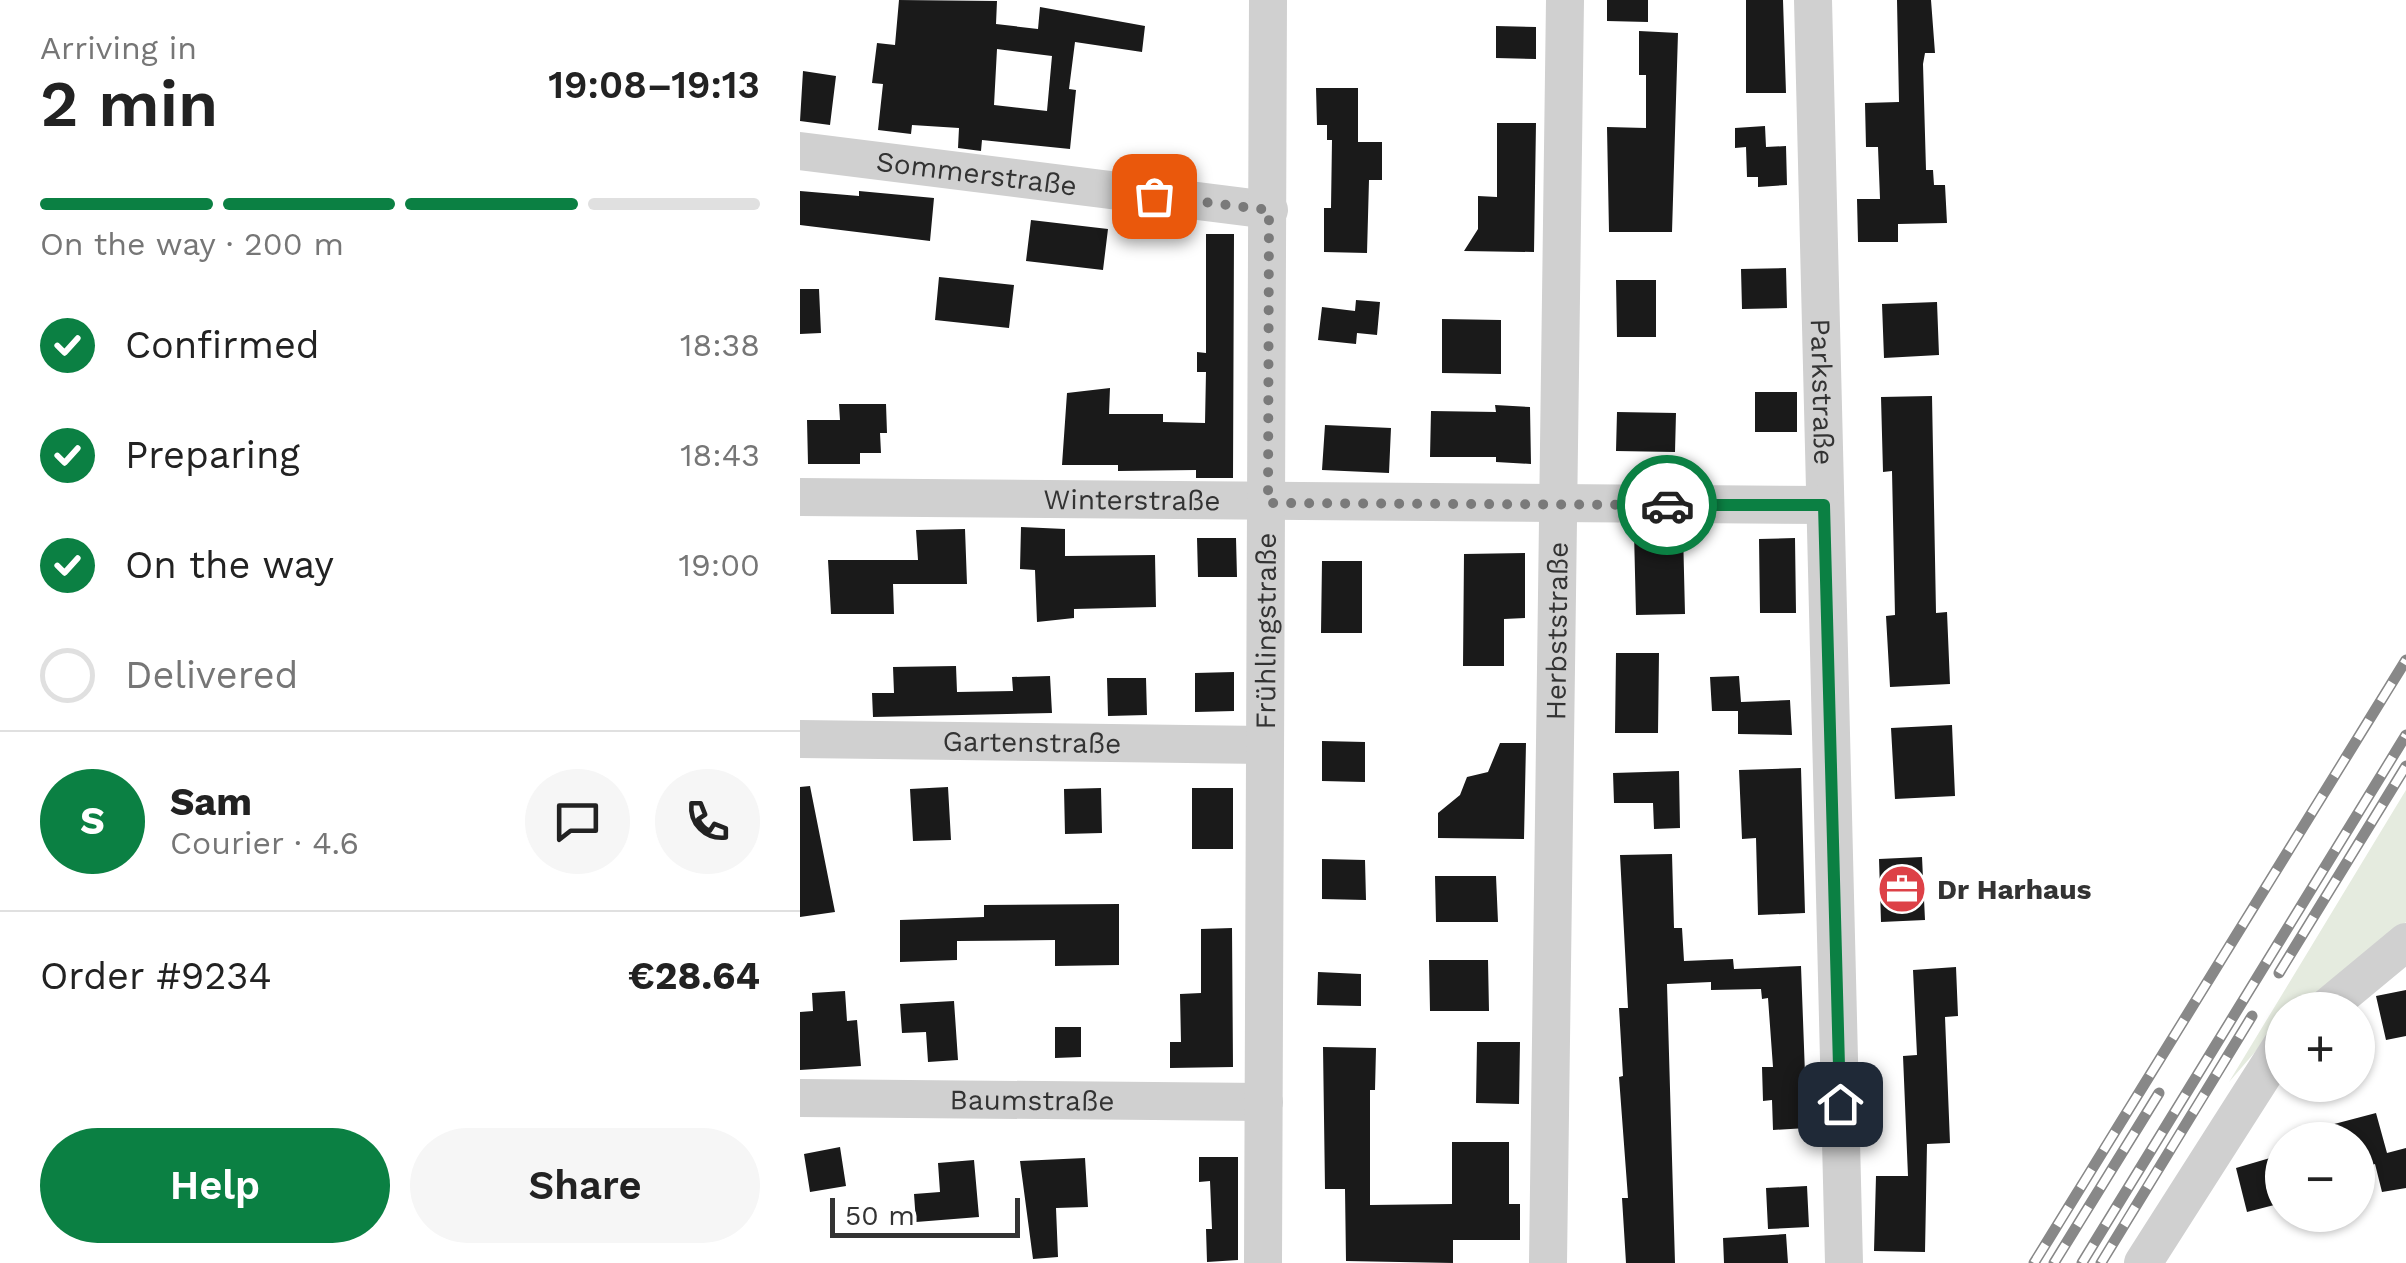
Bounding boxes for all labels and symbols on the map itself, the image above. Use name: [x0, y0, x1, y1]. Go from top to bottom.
street label: Sommerstraße: [874, 144, 1079, 202]
pin: [1112, 154, 1197, 239]
street label: Parkstraße: [1804, 318, 1841, 466]
courier: [1617, 455, 1717, 555]
street label: Winterstraße: [1043, 482, 1221, 517]
street label: Frühlingstraße: [1249, 532, 1282, 730]
street label: Herbststraße: [1539, 541, 1574, 721]
street label: Gartenstraße: [942, 724, 1122, 760]
office icon: Dr Harhaus: [1876, 863, 1928, 915]
place label: Dr Harhaus: [1937, 873, 2092, 906]
pin: [1798, 1062, 1883, 1147]
street label: Baumstraße: [949, 1083, 1115, 1117]
scale bar: [830, 1193, 1020, 1238]

